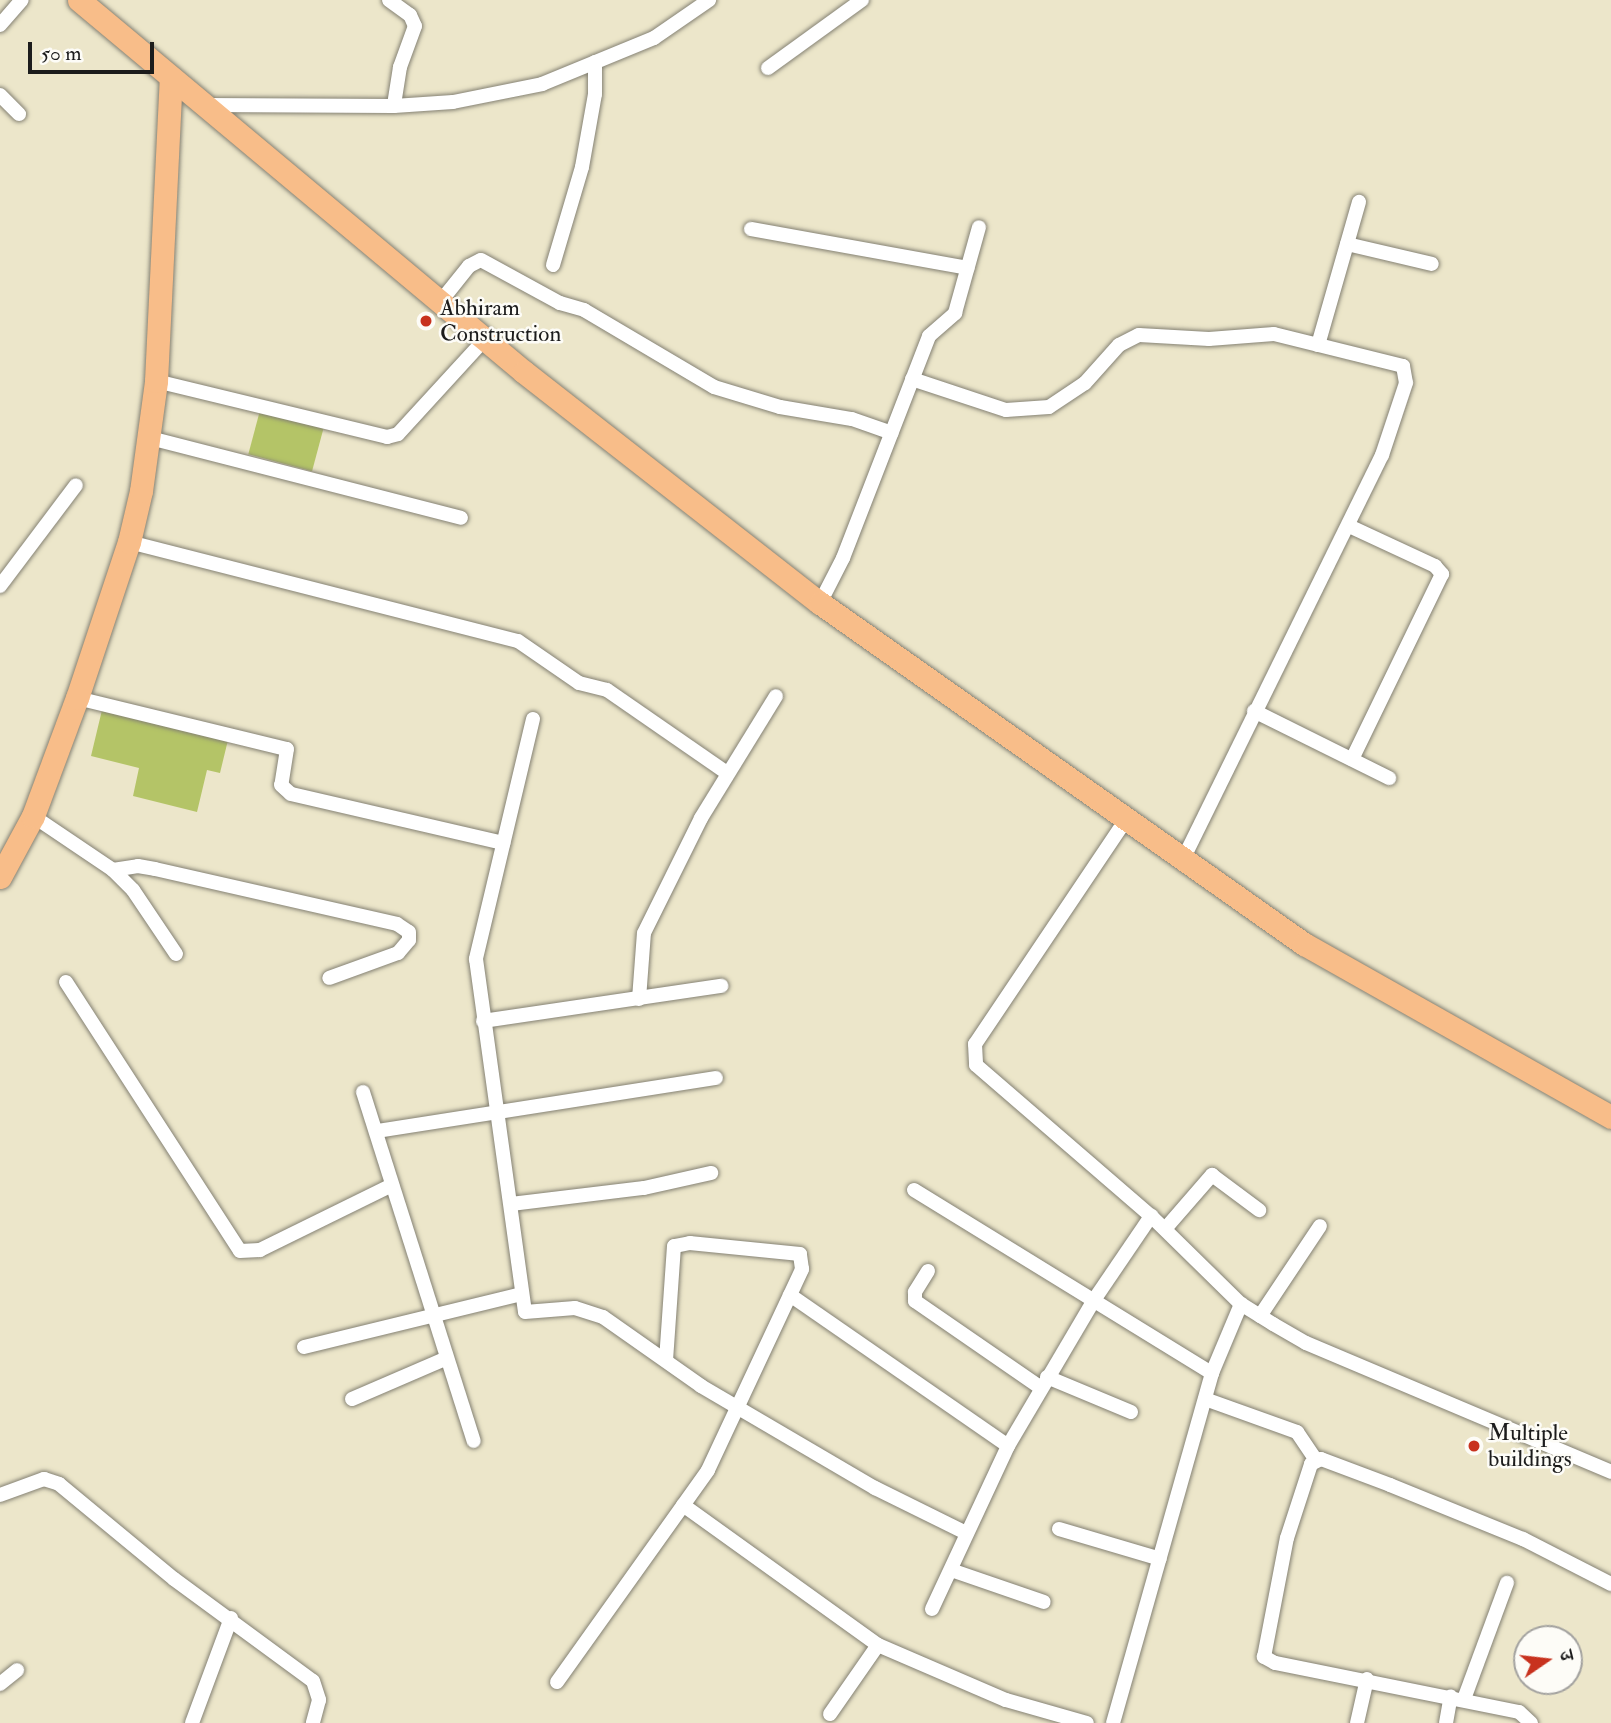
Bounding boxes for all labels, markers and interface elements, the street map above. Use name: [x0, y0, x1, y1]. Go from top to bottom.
scale bar: [32, 28, 158, 72]
text: 50 m: [41, 40, 82, 67]
place label: Abhiram Construction: [440, 294, 561, 348]
marker: Abhiram Construction: [418, 313, 434, 329]
place label: Multiple buildings: [1488, 1419, 1572, 1473]
marker: Multiple buildings: [1466, 1438, 1482, 1454]
north arrow: [1513, 1625, 1583, 1695]
text: उ: [1554, 1648, 1579, 1663]

